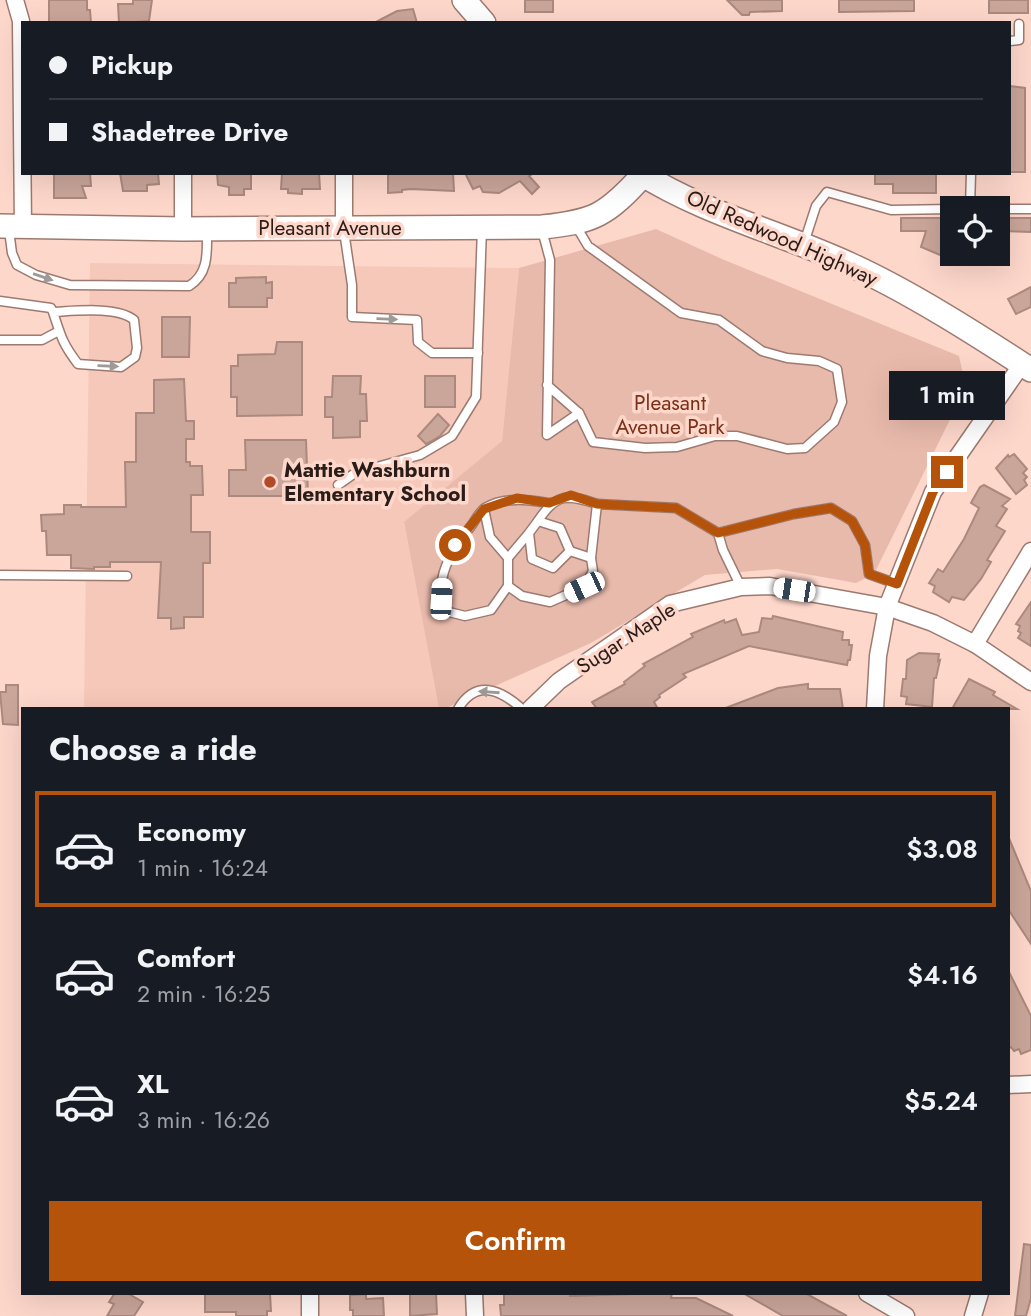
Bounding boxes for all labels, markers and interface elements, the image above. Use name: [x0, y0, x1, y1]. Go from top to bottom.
text: Pickup: [91, 46, 173, 84]
text: Shadetree Drive: [91, 113, 288, 151]
street label: Old Redwood Highway: [682, 182, 883, 294]
map controls: [940, 196, 1010, 266]
button: locate: [940, 196, 1010, 266]
street label: Pleasant Avenue: [258, 213, 402, 243]
one-way arrow: [33, 272, 54, 283]
one-way arrow: [376, 313, 398, 324]
one-way arrow: [97, 361, 119, 372]
callout: 1 min: [889, 370, 1005, 420]
text: 1 min: [919, 378, 975, 412]
park label: Pleasant Avenue Park: [615, 388, 725, 442]
place label: Mattie Washburn Elementary School: [284, 455, 466, 509]
route end: [931, 456, 963, 488]
marker: Mattie Washburn Elementary School: [262, 474, 278, 490]
route start: [439, 529, 471, 561]
car: [561, 569, 608, 605]
car: [772, 576, 817, 604]
car: [430, 577, 453, 621]
street label: Sugar Maple: [571, 595, 682, 681]
one-way arrow: [477, 686, 499, 697]
text: Choose a ride: [49, 726, 257, 772]
text: Economy: [137, 813, 246, 851]
icon: car: [53, 818, 116, 881]
text: $3.08: [906, 830, 978, 868]
text: 1 min · 16:24: [137, 851, 268, 885]
text: Comfort: [137, 939, 235, 977]
icon: car: [53, 944, 116, 1007]
text: $4.16: [907, 956, 978, 994]
text: 2 min · 16:25: [137, 977, 270, 1011]
text: XL: [137, 1065, 169, 1103]
icon: car: [53, 1070, 116, 1133]
text: $5.24: [904, 1082, 978, 1120]
text: 3 min · 16:26: [137, 1103, 270, 1137]
button: Confirm: [49, 1201, 982, 1281]

